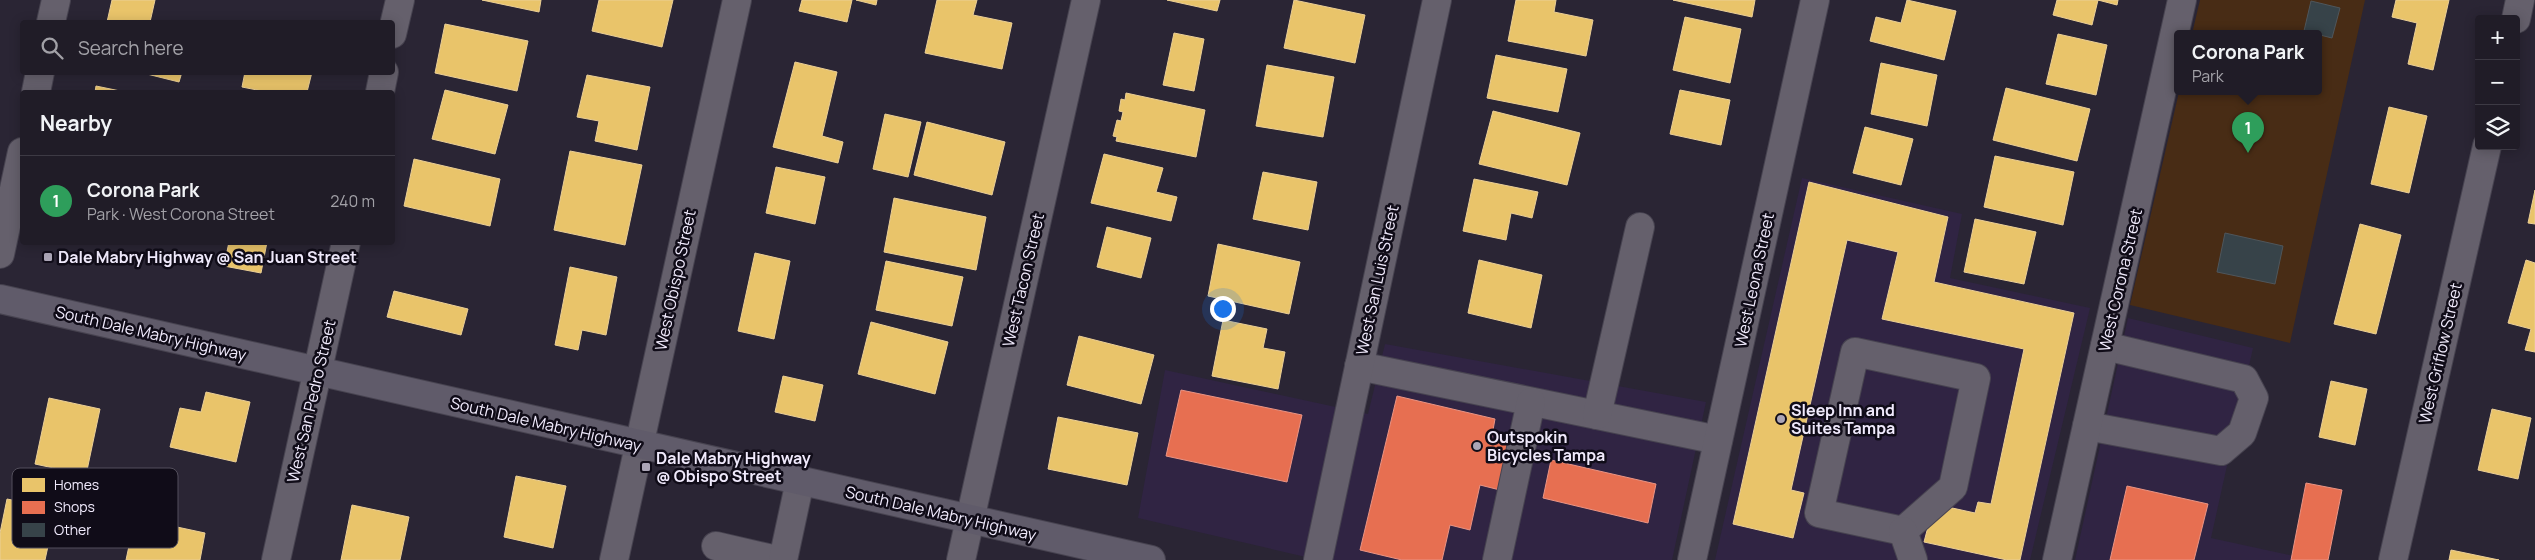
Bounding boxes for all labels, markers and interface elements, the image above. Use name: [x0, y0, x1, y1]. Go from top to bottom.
map controls: [2475, 15, 2520, 150]
button: +: [2475, 15, 2520, 60]
search box: [20, 20, 395, 75]
popup: [2174, 30, 2322, 95]
icon: search: [38, 34, 66, 62]
text: Search here: [78, 35, 184, 61]
text: Corona Park: [2192, 39, 2304, 65]
button: −: [2475, 60, 2520, 105]
text: Park: [2192, 65, 2224, 87]
button: layers: [2475, 105, 2520, 150]
text: Nearby: [40, 109, 112, 137]
pin: 1: [2232, 112, 2264, 153]
text: Corona Park: [87, 177, 199, 203]
text: 1: [52, 190, 60, 212]
text: 240 m: [330, 190, 375, 212]
text: Park · West Corona Street: [87, 203, 275, 225]
street label: West San Luis Street: [1350, 203, 1404, 357]
street label: West Corona Street: [2093, 206, 2147, 354]
street label: West Obispo Street: [649, 207, 701, 353]
street label: West Tacon Street: [997, 211, 1049, 349]
street label: West Leona Street: [1729, 211, 1779, 349]
place label: Dale Mabry Highway @ San Juan Street: [58, 246, 357, 268]
marker: Dale Mabry Highway @ San Juan Street: [42, 251, 54, 263]
street label: West Griflow Street: [2413, 280, 2467, 426]
your location: [1210, 296, 1236, 322]
street label: South Dale Mabry Highway: [53, 300, 249, 366]
street label: West San Pedro Street: [282, 317, 340, 485]
street label: South Dale Mabry Highway: [448, 391, 644, 457]
place label: Sleep Inn and Suites Tampa: [1791, 399, 1895, 439]
marker: Sleep Inn and Suites Tampa: [1775, 413, 1787, 425]
place label: Outspokin Bicycles Tampa: [1487, 426, 1605, 466]
marker: Outspokin Bicycles Tampa: [1471, 440, 1483, 452]
place label: Dale Mabry Highway @ Obispo Street: [656, 447, 811, 487]
marker: Dale Mabry Highway @ Obispo Street: [640, 461, 652, 473]
legend: [12, 468, 178, 548]
text: Homes: [54, 475, 99, 494]
street label: South Dale Mabry Highway: [843, 480, 1039, 546]
text: Shops: [54, 497, 95, 516]
text: Other: [54, 520, 91, 539]

